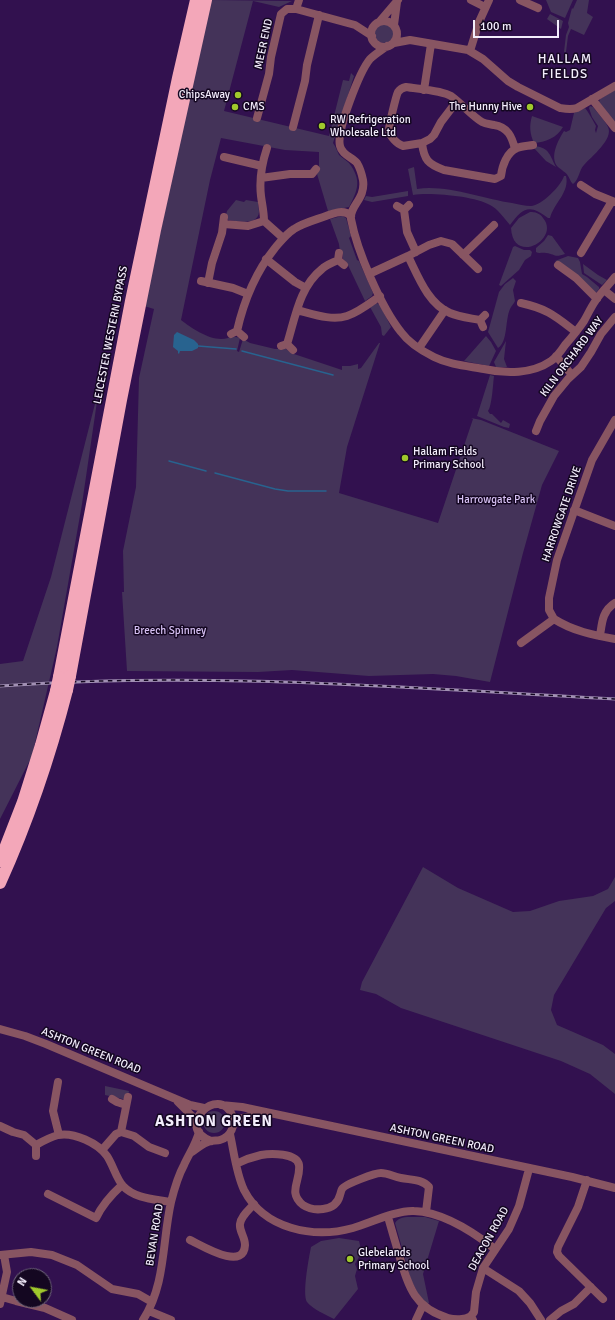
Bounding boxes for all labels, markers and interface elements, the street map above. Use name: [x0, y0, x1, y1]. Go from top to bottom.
scale bar: [475, 12, 561, 38]
street label: MEER END: [252, 18, 276, 70]
text: 100 m: [480, 19, 512, 34]
district label: HALLAM FIELDS: [538, 52, 592, 83]
place label: ChipsAway: [179, 88, 230, 102]
marker: ChipsAway: [233, 90, 243, 100]
place label: CMS: [243, 100, 265, 114]
place label: The Hunny Hive: [449, 100, 522, 114]
marker: CMS: [230, 102, 240, 112]
marker: The Hunny Hive: [525, 102, 535, 112]
place label: RW Refrigeration Wholesale Ltd: [330, 113, 411, 139]
marker: RW Refrigeration Wholesale Ltd: [317, 121, 327, 131]
street label: LEICESTER WESTERN BYPASS: [91, 265, 131, 405]
street label: KILN ORCHARD WAY: [538, 314, 606, 400]
place label: Hallam Fields Primary School: [413, 445, 484, 471]
marker: Hallam Fields Primary School: [400, 453, 410, 463]
street label: HARROWGATE DRIVE: [539, 464, 585, 564]
park label: Harrowgate Park: [457, 493, 535, 507]
park label: Breech Spinney: [134, 624, 206, 638]
street label: ASHTON GREEN ROAD: [39, 1025, 143, 1077]
district label: ASHTON GREEN: [155, 1113, 273, 1131]
street label: ASHTON GREEN ROAD: [389, 1122, 495, 1156]
street label: BEVAN ROAD: [144, 1203, 166, 1267]
street label: DEACON ROAD: [466, 1205, 512, 1273]
place label: Glebelands Primary School: [358, 1246, 429, 1272]
marker: Glebelands Primary School: [345, 1254, 355, 1264]
north arrow: [12, 1268, 52, 1308]
text: N: [15, 1275, 30, 1289]

